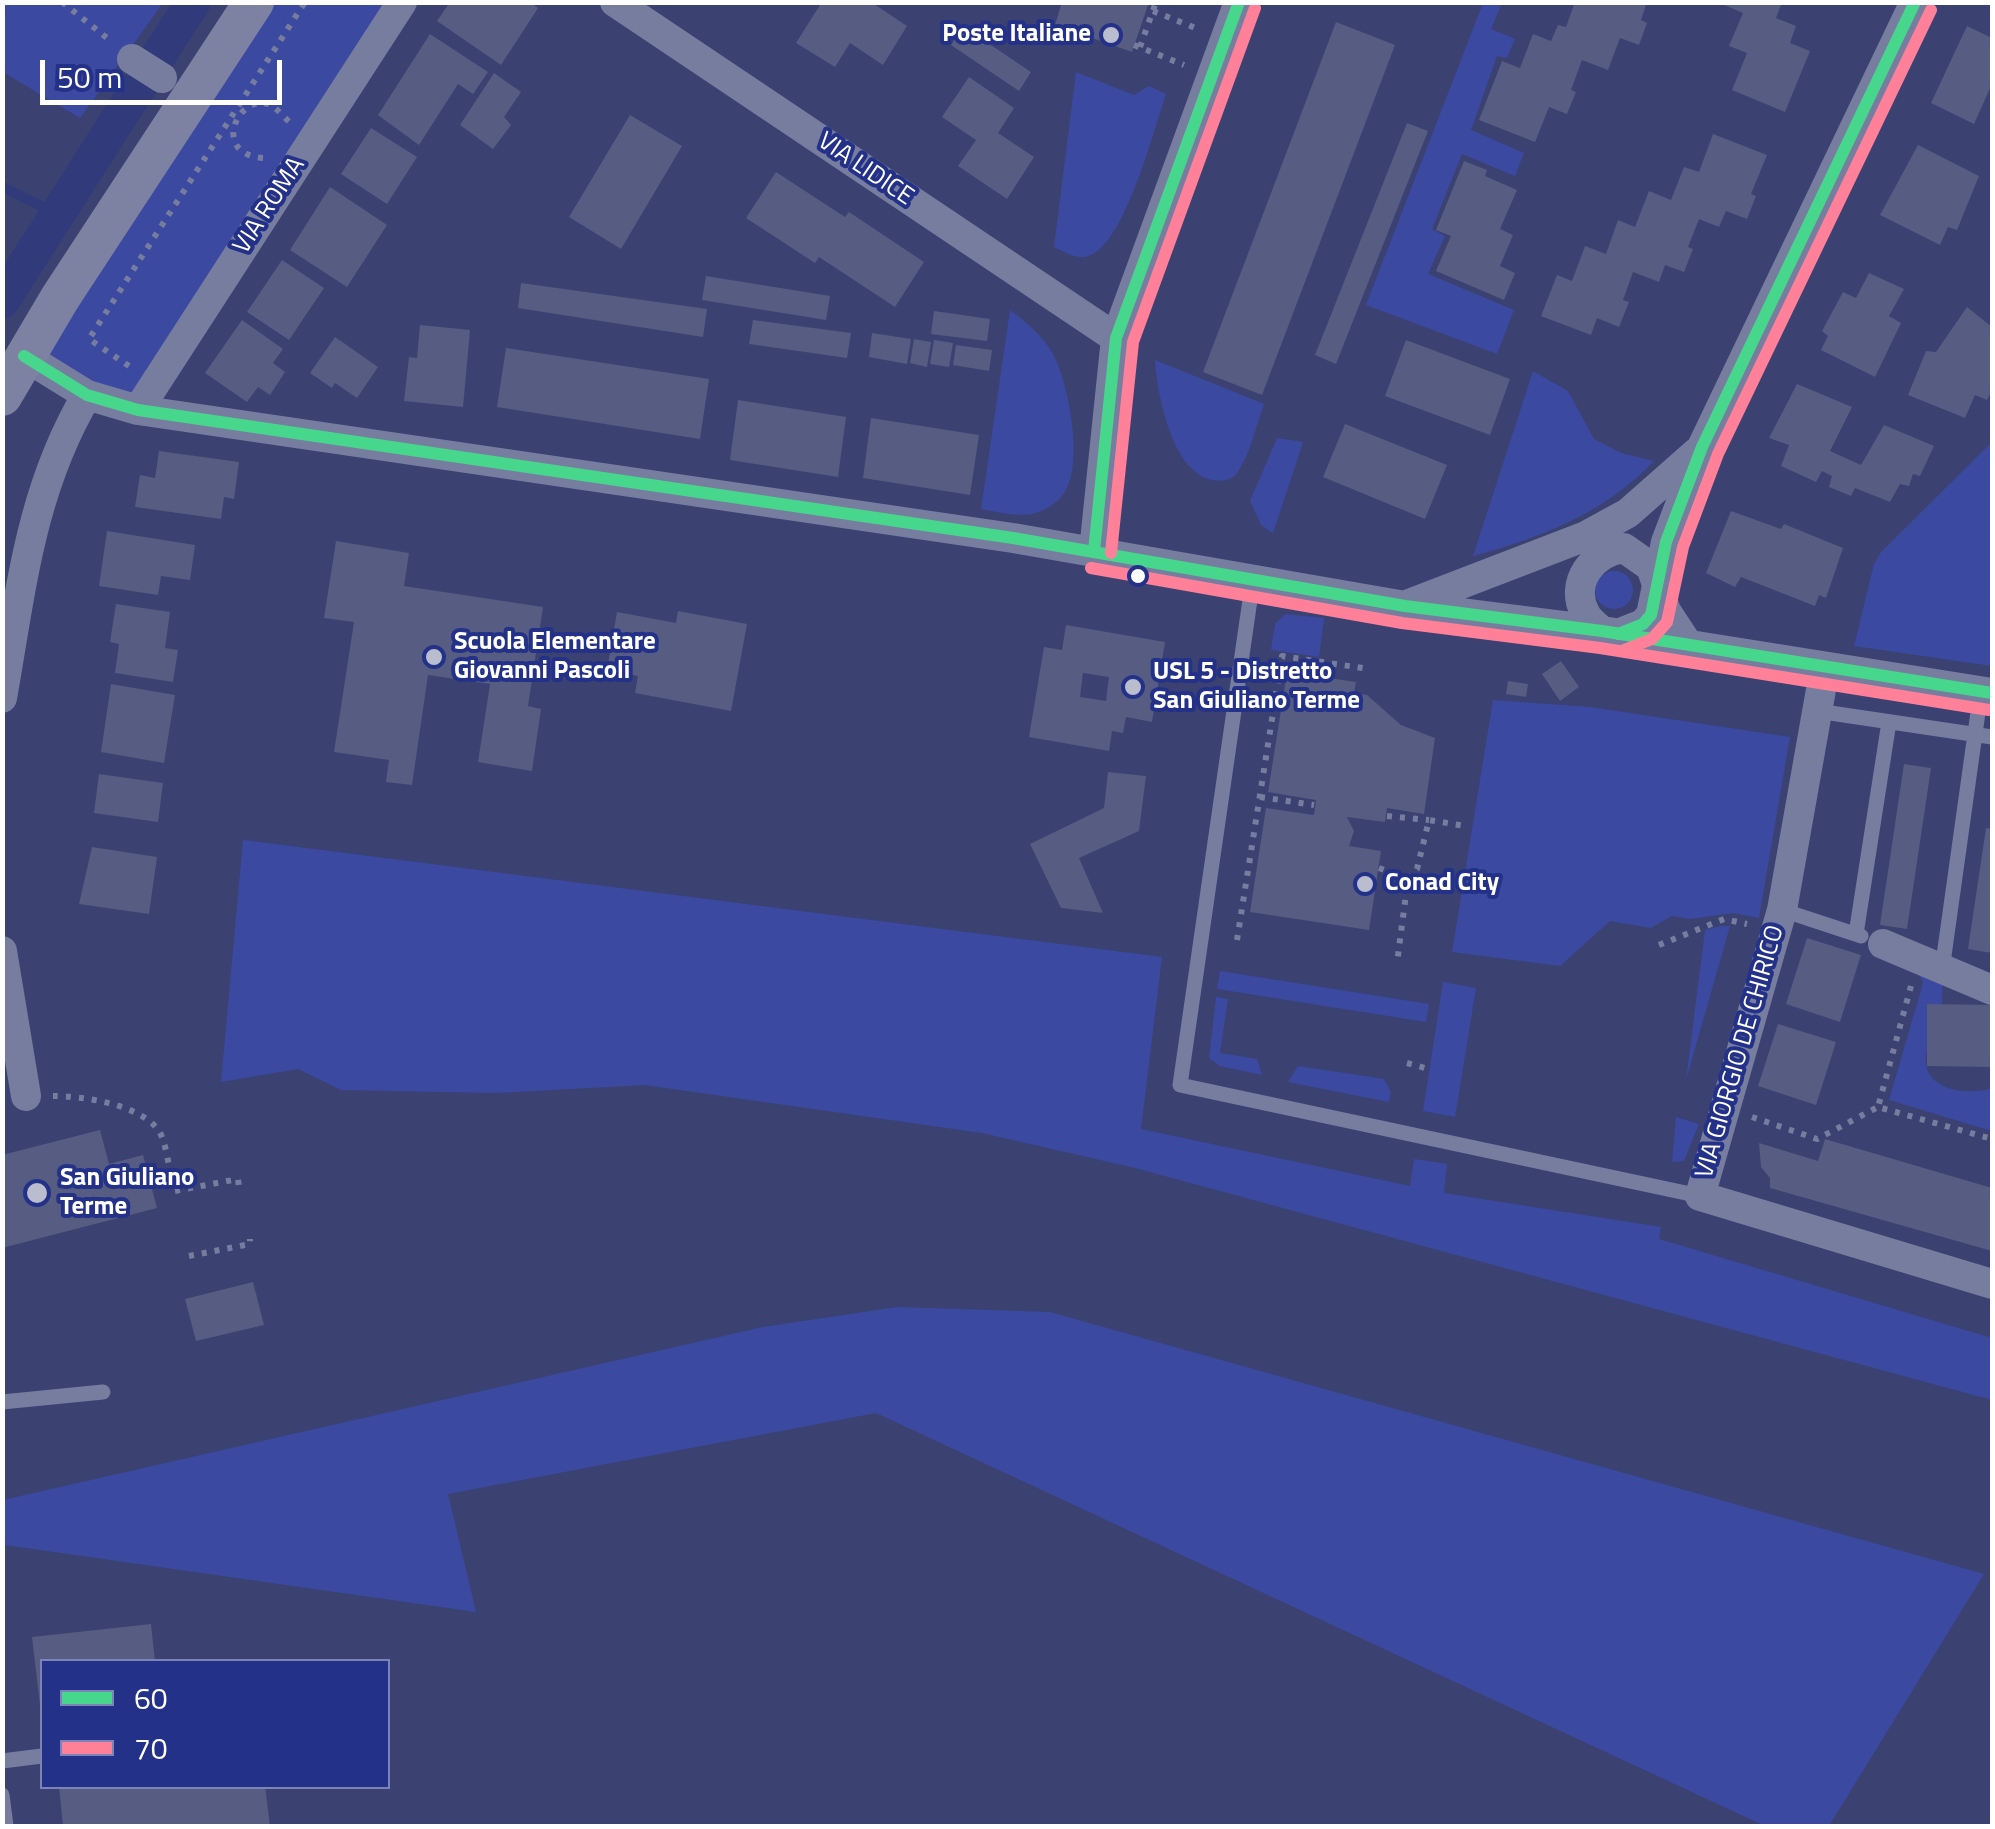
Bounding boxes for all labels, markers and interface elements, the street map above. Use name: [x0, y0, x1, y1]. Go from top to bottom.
place label: Poste Italiane: [942, 20, 1091, 50]
marker: Poste Italiane: [1100, 24, 1122, 46]
scale bar: [45, 40, 288, 102]
text: 50 m: [57, 54, 122, 100]
street label: VIA LIDICE: [811, 127, 919, 213]
street label: VIA ROMA: [228, 152, 312, 260]
unlabelled marker: [1128, 566, 1148, 586]
place label: Scuola Elementare Giovanni Pascoli: [454, 628, 656, 687]
marker: Scuola Elementare Giovanni Pascoli: [423, 646, 445, 668]
place label: USL 5 - Distretto San Giuliano Terme: [1153, 658, 1360, 717]
marker: USL 5 - Distretto San Giuliano Terme: [1122, 676, 1144, 698]
place label: Conad City: [1385, 869, 1499, 899]
marker: Conad City: [1354, 873, 1376, 895]
street label: VIA GIORGIO DE CHIRICO: [1691, 922, 1791, 1182]
place label: San Giuliano Terme: [60, 1164, 194, 1223]
marker: San Giuliano Terme: [24, 1180, 50, 1206]
legend: [40, 1659, 390, 1789]
text: 60: [134, 1675, 168, 1721]
text: 70: [134, 1725, 168, 1771]

